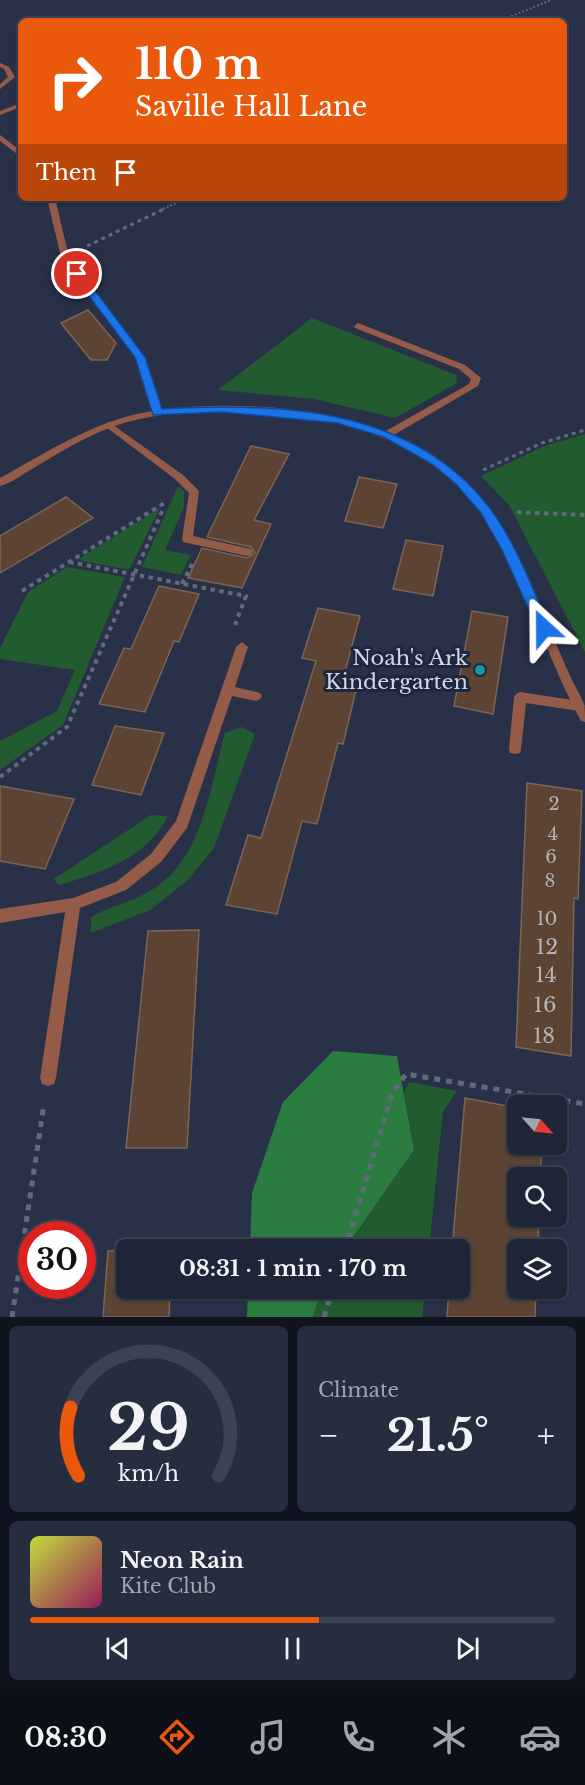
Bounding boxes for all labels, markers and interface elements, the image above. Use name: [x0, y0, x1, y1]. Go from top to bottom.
text: 110 m: [135, 38, 261, 90]
icon: right: [36, 42, 114, 120]
text: Saville Hall Lane: [135, 90, 367, 123]
icon: arrive: [109, 156, 142, 189]
text: Then: [36, 159, 97, 186]
pin: [51, 248, 102, 299]
icon: arrive: [60, 257, 93, 290]
position arrow: [512, 596, 576, 660]
place label: Noah's Ark Kindergarten: [325, 645, 468, 695]
marker: Noah's Ark Kindergarten: [473, 663, 487, 677]
house number: 2: [548, 793, 560, 815]
house number: 4: [548, 823, 558, 845]
house number: 6: [545, 846, 557, 868]
house number: 8: [545, 870, 555, 892]
house number: 10: [537, 908, 557, 930]
house number: 12: [536, 934, 558, 960]
house number: 14: [535, 962, 557, 988]
house number: 16: [534, 992, 556, 1018]
house number: 18: [533, 1023, 555, 1049]
north arrow: [507, 1095, 567, 1155]
map controls: [507, 1095, 567, 1299]
button: search: [507, 1167, 567, 1227]
speed limit sign: 30: [18, 1221, 96, 1299]
button: layers: [507, 1239, 567, 1299]
text: 08:31 · 1 min · 170 m: [179, 1255, 407, 1282]
text: Climate: [318, 1378, 399, 1402]
text: 29: [107, 1389, 190, 1467]
text: 21.5°: [387, 1407, 489, 1463]
text: −: [318, 1415, 339, 1456]
text: +: [537, 1415, 555, 1456]
text: km/h: [118, 1460, 179, 1487]
text: Neon Rain: [120, 1547, 244, 1574]
text: Kite Club: [120, 1574, 216, 1598]
icon: previous: [101, 1632, 134, 1665]
icon: pause: [276, 1632, 309, 1665]
icon: next: [451, 1632, 484, 1665]
icon: directions: [156, 1716, 198, 1758]
icon: music: [247, 1716, 289, 1758]
icon: phone: [337, 1716, 379, 1758]
icon: climate: [428, 1716, 470, 1758]
icon: car: [519, 1716, 561, 1758]
text: 08:30: [24, 1721, 107, 1754]

